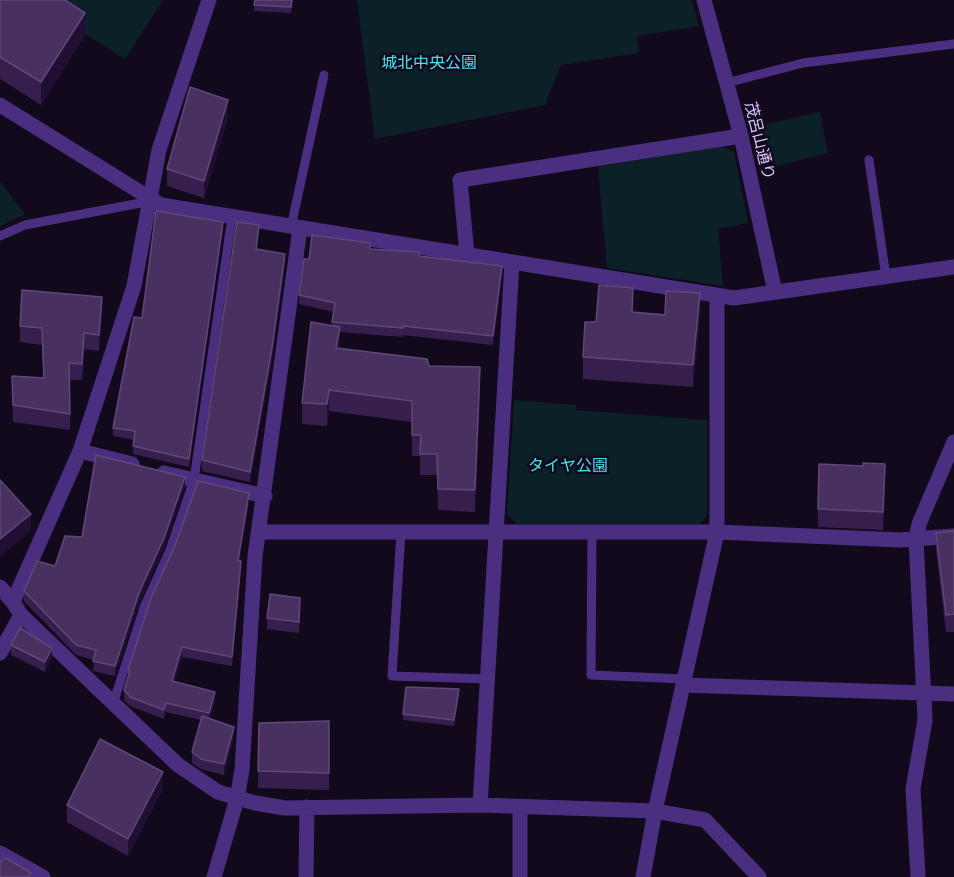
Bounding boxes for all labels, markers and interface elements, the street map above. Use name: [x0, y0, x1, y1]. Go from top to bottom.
park label: 城北中央公園: [381, 54, 477, 74]
street label: 茂呂山通り: [740, 100, 778, 182]
park label: タイヤ公園: [528, 457, 608, 477]

